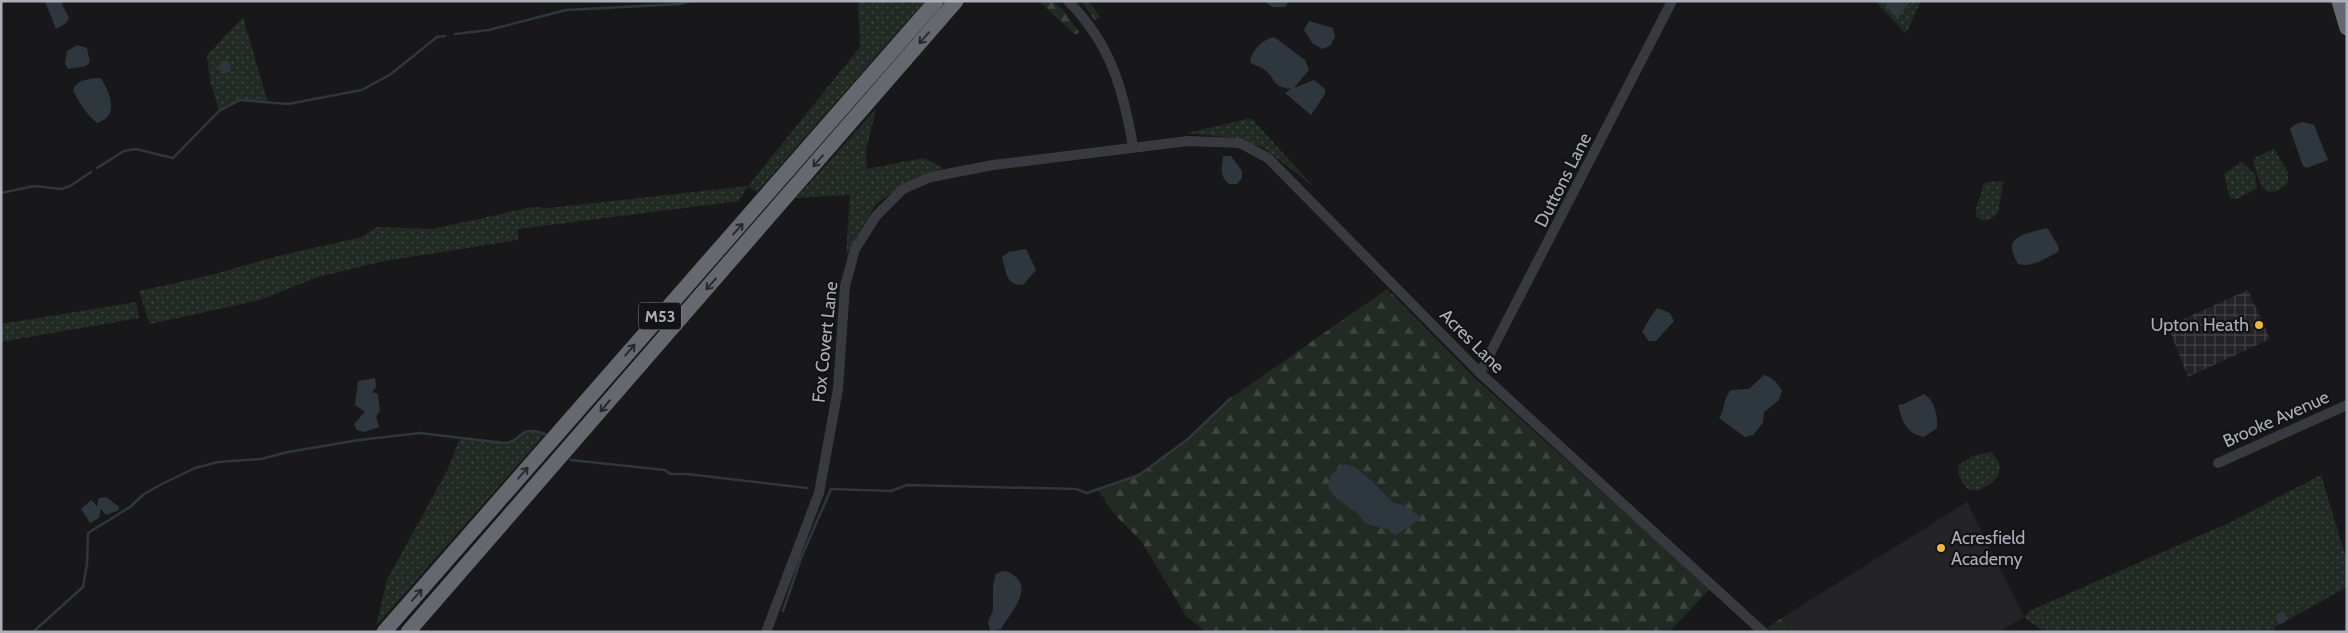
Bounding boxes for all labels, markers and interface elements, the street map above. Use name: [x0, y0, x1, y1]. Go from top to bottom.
one-way arrow: [919, 31, 930, 44]
street label: Duttons Lane: [1530, 129, 1596, 231]
one-way arrow: [812, 154, 823, 167]
one-way arrow: [732, 222, 744, 235]
one-way arrow: [705, 277, 717, 290]
street label: Fox Covert Lane: [808, 280, 842, 404]
road number: M53: [639, 302, 681, 330]
street label: Acres Lane: [1435, 304, 1509, 378]
place label: Upton Heath: [2150, 314, 2249, 336]
marker: Upton Heath: [2253, 319, 2265, 331]
one-way arrow: [624, 344, 636, 357]
street label: Brooke Avenue: [2219, 386, 2333, 452]
one-way arrow: [599, 399, 610, 412]
one-way arrow: [518, 466, 529, 479]
place label: Acresfield Academy: [1951, 527, 2025, 570]
marker: Acresfield Academy: [1935, 542, 1947, 554]
one-way arrow: [411, 589, 422, 602]

